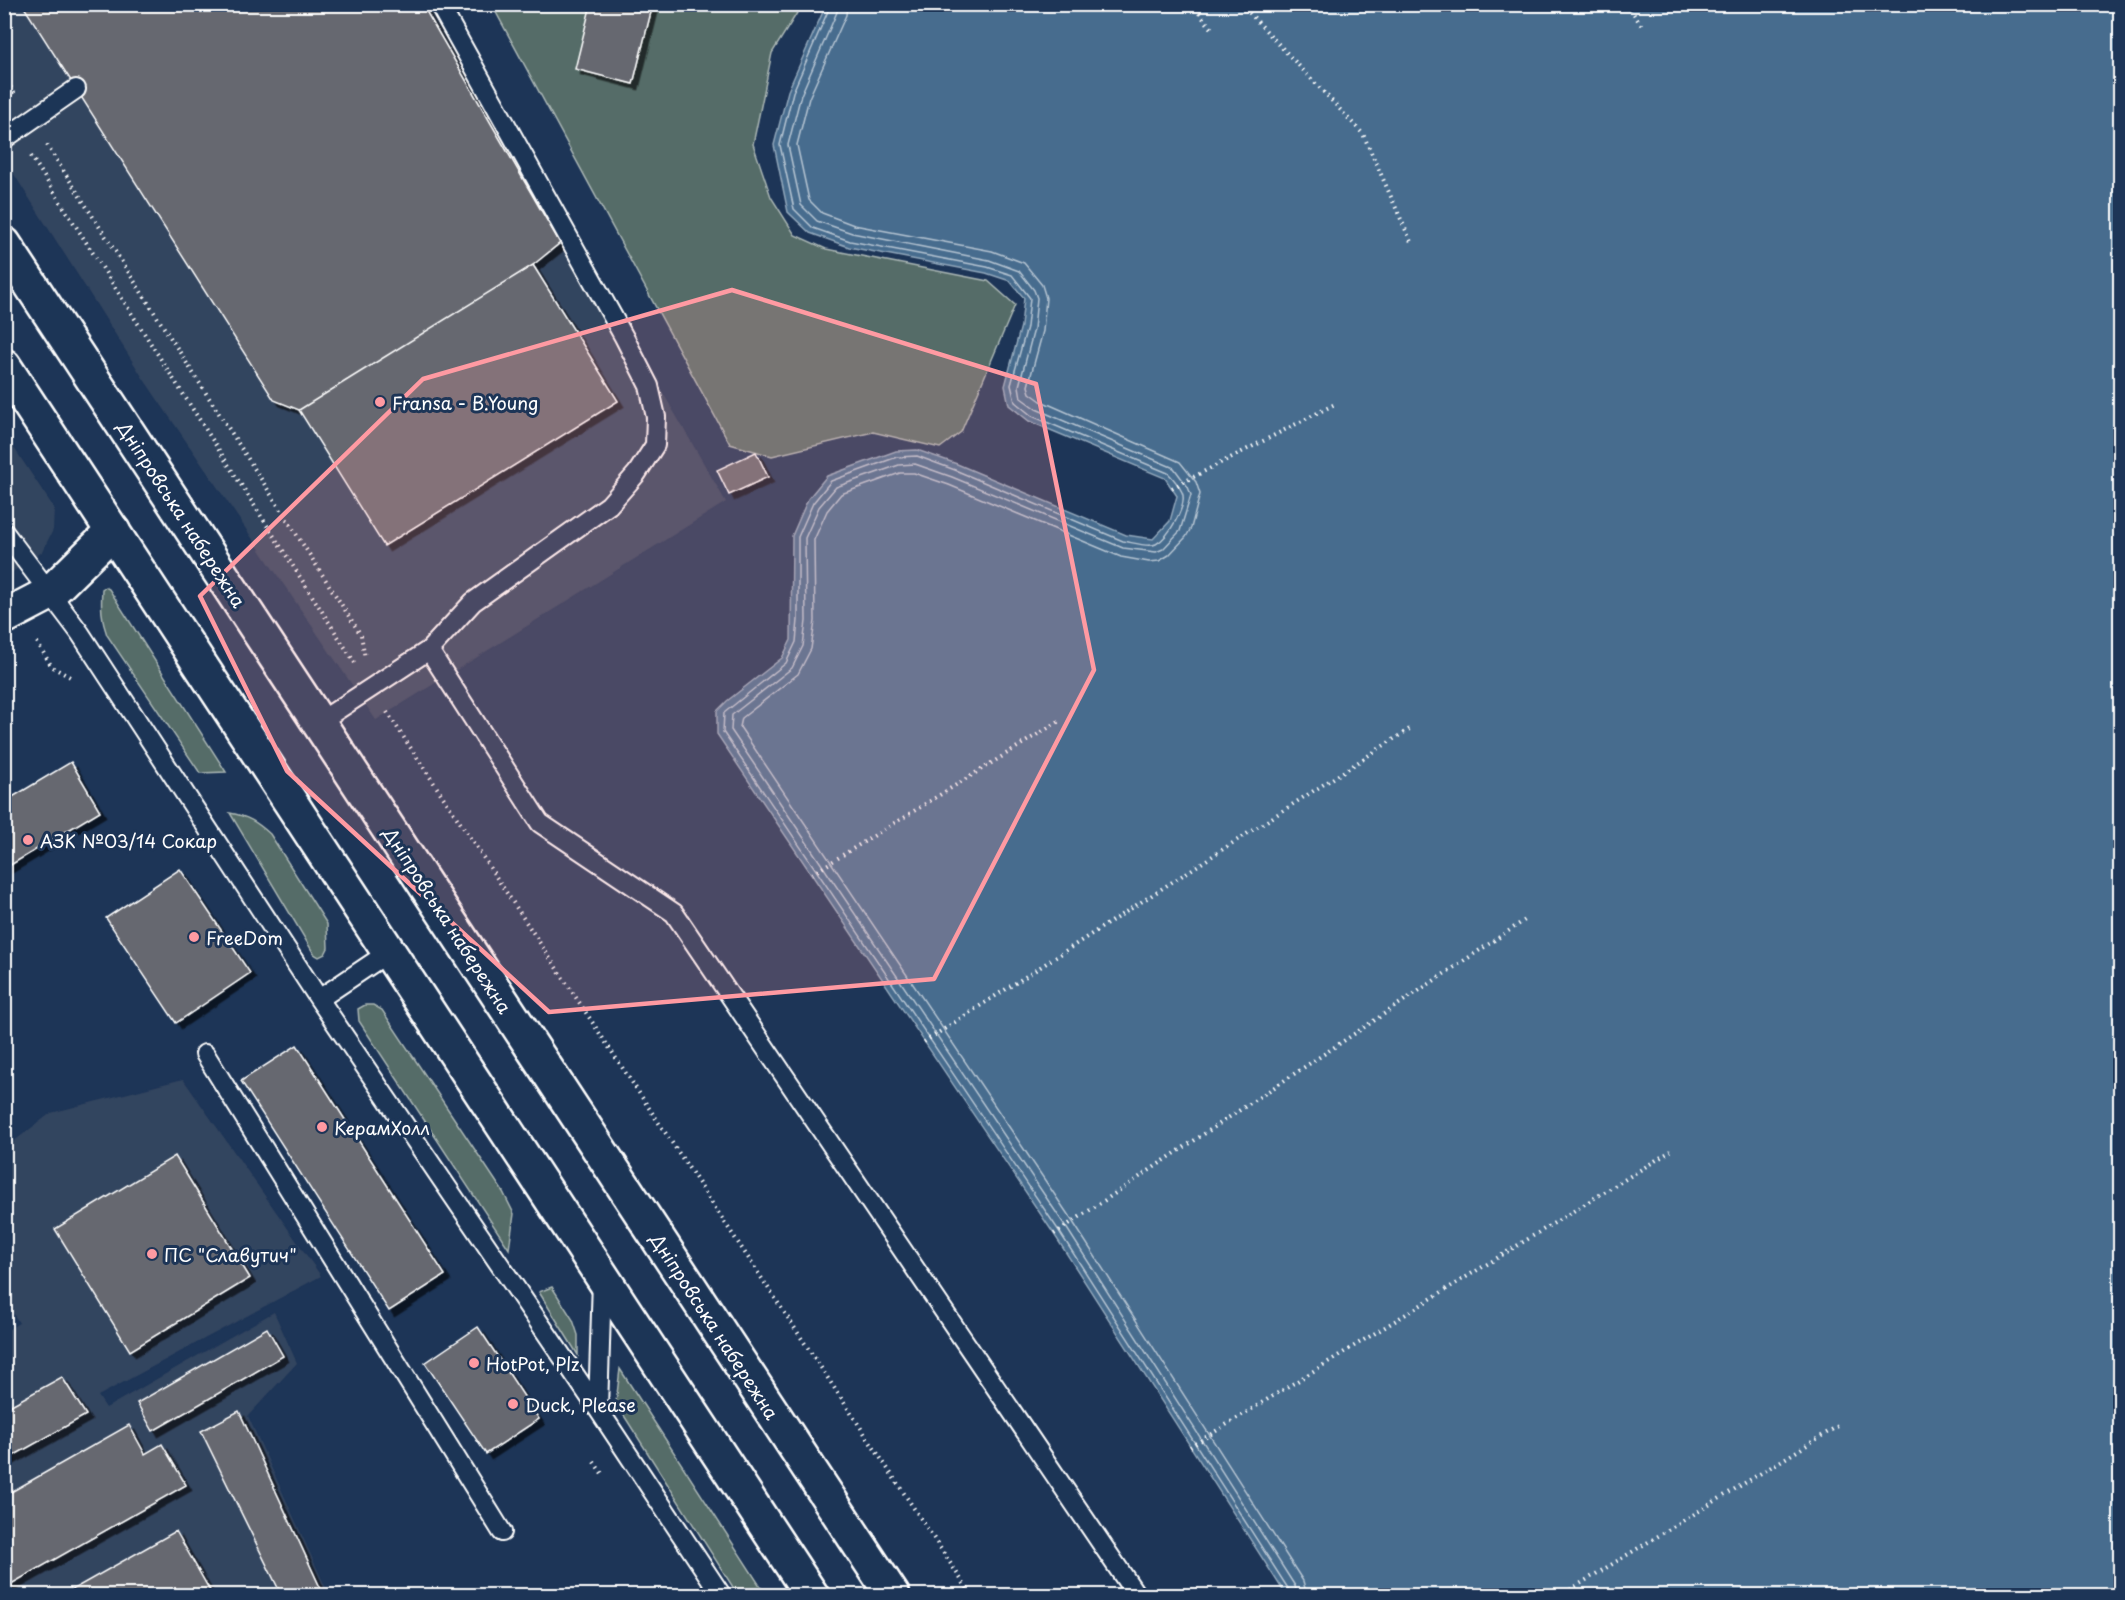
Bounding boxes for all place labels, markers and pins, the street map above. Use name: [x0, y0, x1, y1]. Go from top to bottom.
place label: Fransa - B.Young: [392, 389, 538, 416]
marker: Fransa - B.Young: [373, 395, 387, 409]
place label: АЗК №03/14 Сокар: [40, 827, 217, 854]
marker: АЗК №03/14 Сокар: [21, 833, 35, 847]
place label: FreeDom: [206, 924, 283, 951]
marker: FreeDom: [187, 930, 201, 944]
place label: КерамХолл: [334, 1114, 430, 1141]
marker: КерамХолл: [315, 1120, 329, 1134]
place label: ПС "Славутич": [164, 1241, 297, 1268]
marker: ПС "Славутич": [145, 1247, 159, 1261]
place label: HotPot, Plz: [486, 1350, 579, 1377]
marker: HotPot, Plz: [467, 1356, 481, 1370]
place label: Duck, Please: [525, 1391, 636, 1418]
marker: Duck, Please: [506, 1397, 520, 1411]

